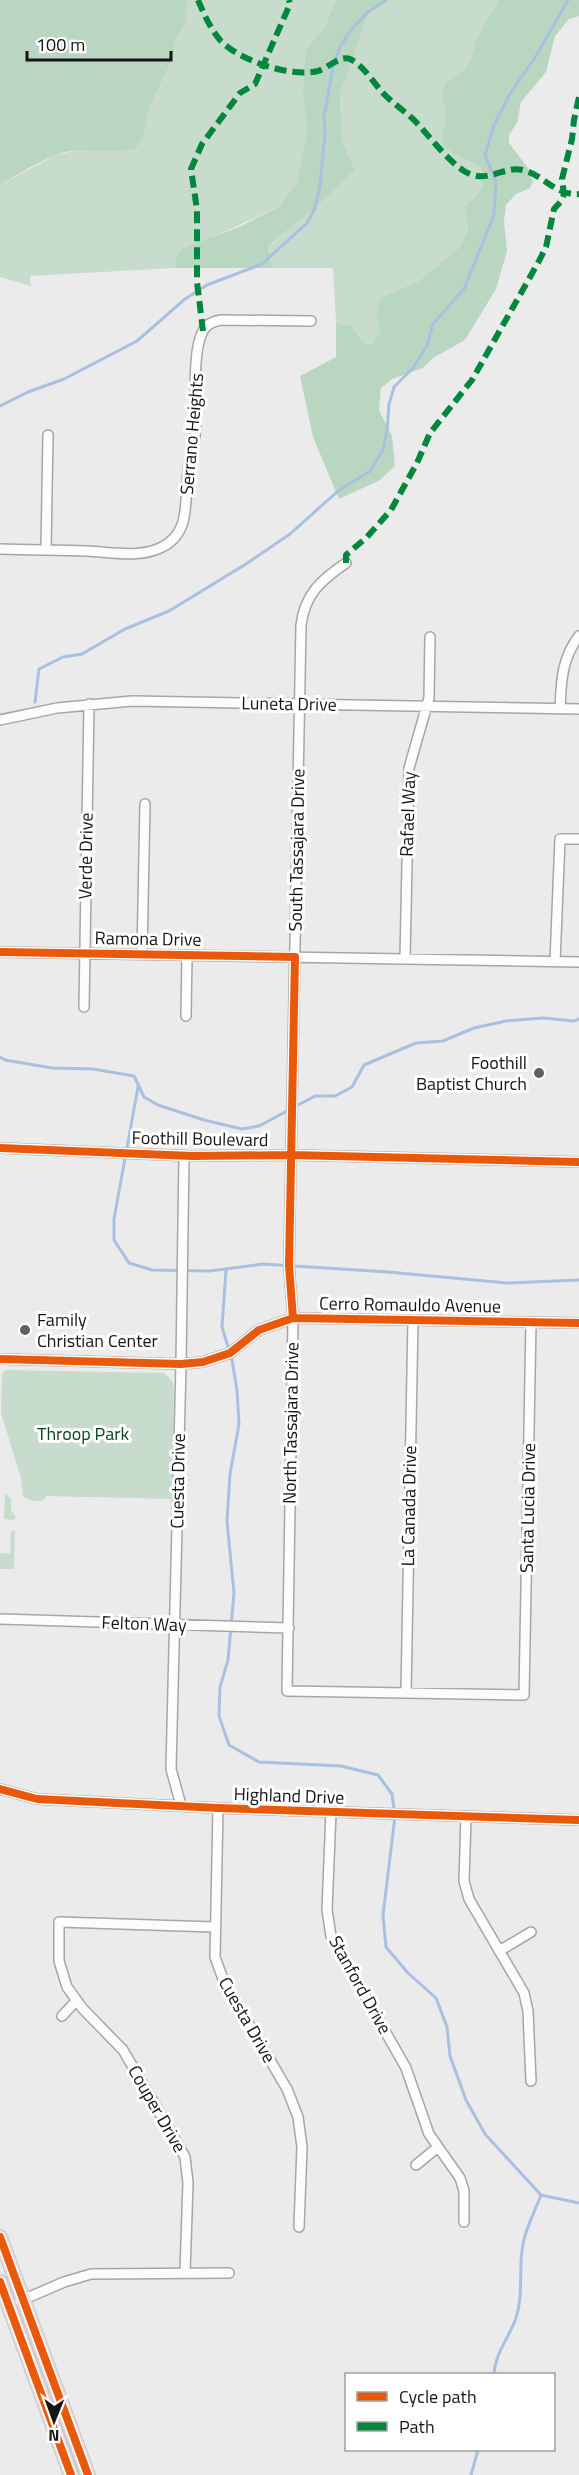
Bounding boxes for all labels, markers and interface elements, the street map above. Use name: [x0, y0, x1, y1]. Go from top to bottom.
scale bar: [27, 24, 171, 62]
text: 100 m: [36, 31, 85, 58]
street label: Serrano Heights: [173, 372, 210, 496]
street label: Luneta Drive: [241, 689, 337, 718]
street label: South Tassajara Drive: [282, 768, 311, 932]
street label: Rafael Way: [393, 770, 422, 857]
street label: Verde Drive: [71, 812, 100, 900]
street label: Ramona Drive: [94, 924, 202, 953]
place label: Foothill Baptist Church: [416, 1049, 527, 1097]
marker: Foothill Baptist Church: [532, 1066, 546, 1080]
street label: Foothill Boulevard: [131, 1124, 269, 1153]
street label: Cerro Romauldo Avenue: [319, 1289, 501, 1320]
place label: Family Christian Center: [37, 1306, 158, 1354]
marker: Family Christian Center: [18, 1323, 32, 1337]
street label: North Tassajara Drive: [276, 1342, 305, 1504]
park label: Throop Park: [37, 1420, 129, 1447]
street label: Cuesta Drive: [163, 1433, 192, 1529]
street label: Santa Lucia Drive: [513, 1443, 542, 1573]
street label: La Canada Drive: [394, 1445, 423, 1567]
street label: Felton Way: [101, 1609, 187, 1638]
street label: Highland Drive: [233, 1780, 345, 1811]
street label: Stanford Drive: [322, 1931, 399, 2039]
street label: Cuesta Drive: [212, 1972, 283, 2068]
street label: Couper Drive: [122, 2060, 193, 2157]
legend: [345, 2373, 555, 2451]
text: Cycle path: [399, 2383, 477, 2410]
north arrow: [24, 2391, 84, 2451]
text: Path: [399, 2413, 435, 2440]
text: N: [48, 2424, 59, 2448]

